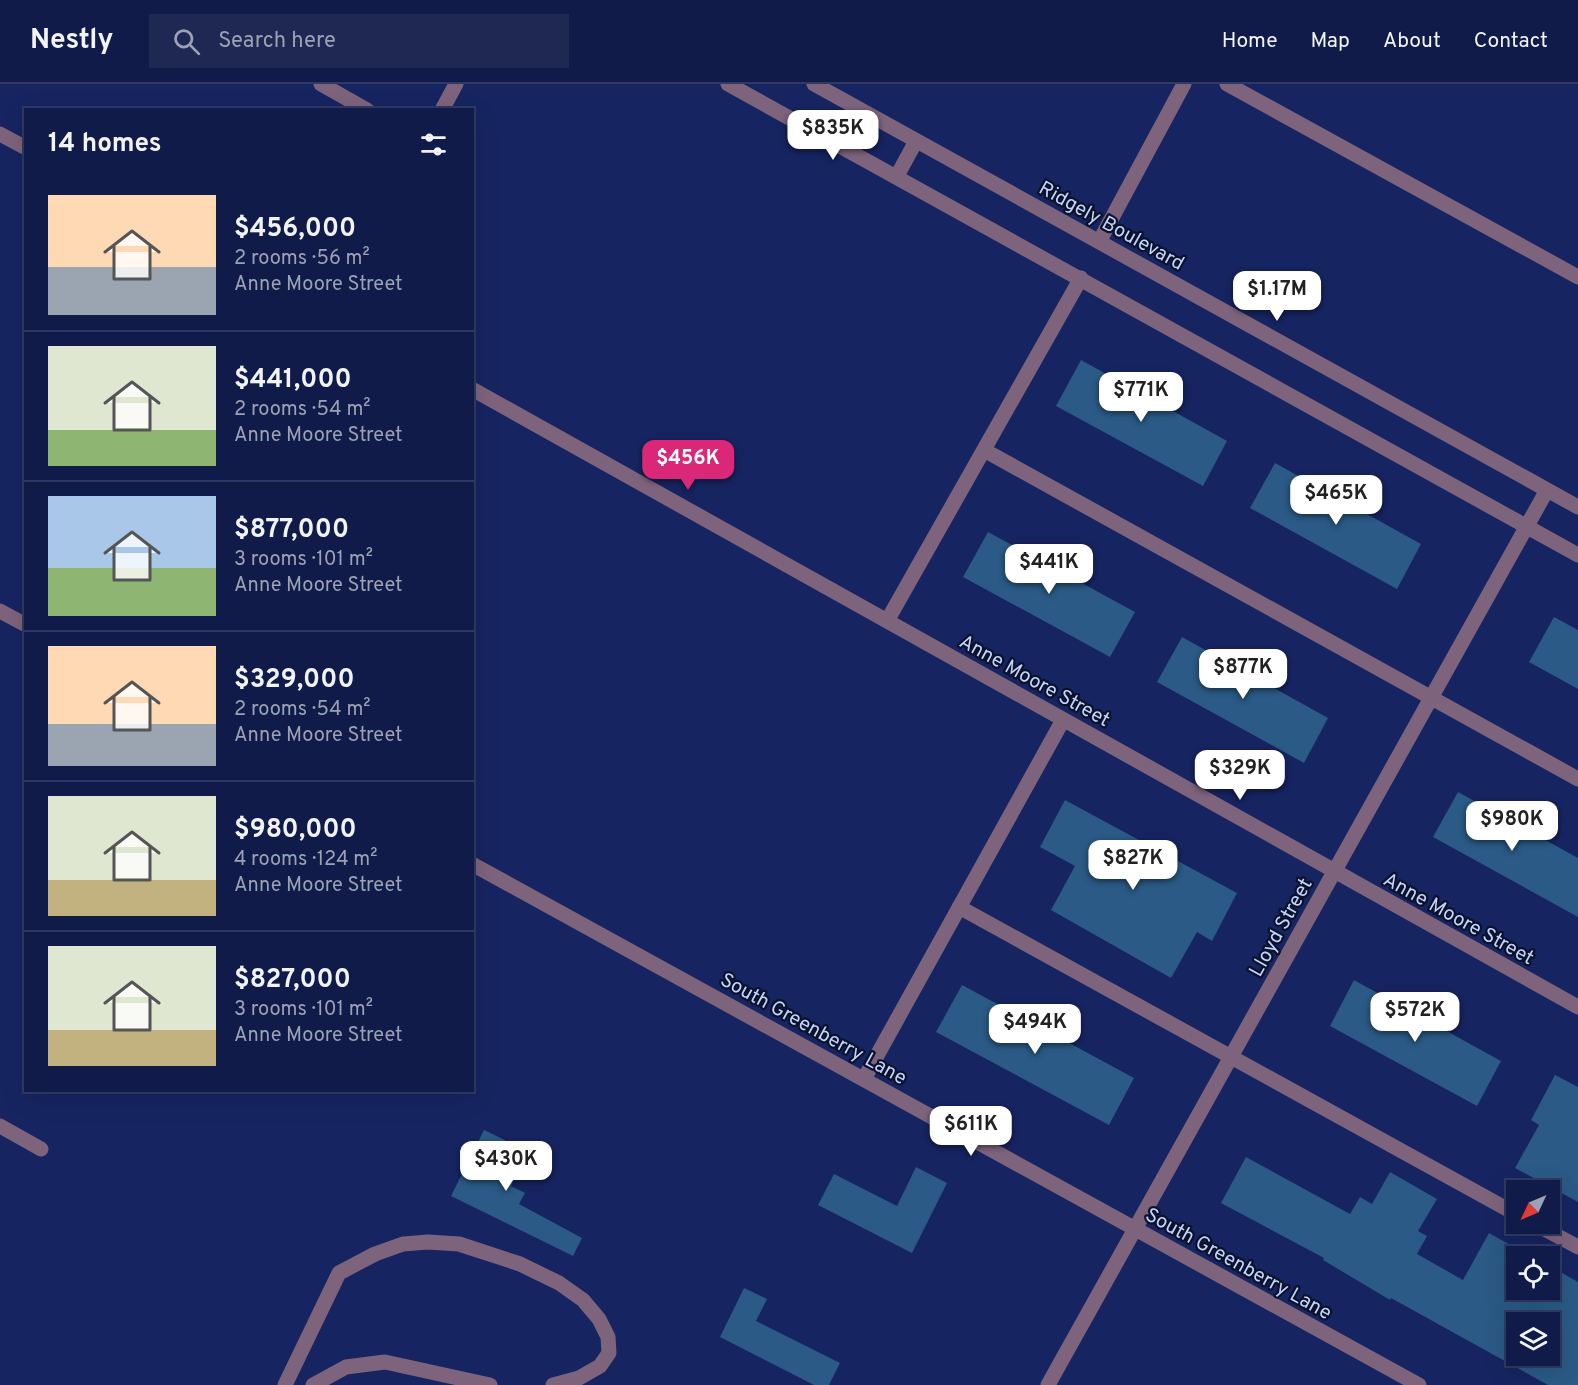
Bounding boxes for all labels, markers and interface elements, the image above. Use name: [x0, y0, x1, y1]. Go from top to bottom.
search box: [149, 14, 569, 68]
text: Nestly: [30, 23, 113, 59]
icon: search: [170, 25, 203, 58]
text: Search here: [218, 28, 336, 55]
text: Home: [1222, 28, 1278, 55]
text: Map: [1311, 28, 1350, 55]
text: About: [1383, 28, 1441, 55]
text: Contact: [1474, 28, 1548, 55]
pin: $835K: [791, 110, 875, 161]
text: $835K: [801, 116, 865, 142]
text: 14 homes: [48, 128, 162, 161]
icon: filters: [417, 128, 450, 161]
street label: Ridgely Boulevard: [1034, 176, 1188, 278]
text: $456,000: [234, 213, 356, 246]
icon: home: [96, 219, 168, 291]
text: 2 rooms · 56 m²: [234, 246, 370, 272]
pin: $1.17M: [1228, 271, 1326, 322]
text: Anne Moore Street: [234, 272, 403, 298]
text: $1.17M: [1247, 277, 1307, 303]
text: $441,000: [234, 364, 352, 397]
icon: home: [96, 370, 168, 442]
pin: $771K: [1099, 372, 1183, 423]
text: $771K: [1113, 378, 1169, 404]
text: 2 rooms · 54 m²: [234, 397, 371, 423]
text: Anne Moore Street: [234, 423, 403, 449]
pin: $456K: [646, 440, 730, 491]
text: $456K: [656, 446, 720, 472]
pin: $465K: [1294, 475, 1378, 526]
text: $465K: [1304, 481, 1368, 507]
text: $877,000: [234, 514, 349, 547]
icon: home: [96, 520, 168, 592]
pin: $441K: [1007, 544, 1091, 595]
text: 3 rooms · 101 m²: [234, 547, 373, 573]
text: $441K: [1019, 550, 1079, 576]
text: Anne Moore Street: [234, 573, 403, 599]
street label: Anne Moore Street: [954, 630, 1114, 734]
pin: $877K: [1201, 649, 1285, 700]
text: $877K: [1213, 655, 1273, 681]
text: $329,000: [234, 664, 355, 697]
icon: home: [96, 670, 168, 742]
text: 2 rooms · 54 m²: [234, 697, 371, 723]
text: Anne Moore Street: [234, 723, 403, 749]
pin: $329K: [1198, 750, 1282, 801]
text: $329K: [1209, 756, 1271, 782]
pin: $980K: [1470, 801, 1554, 852]
text: $980K: [1480, 807, 1544, 833]
text: $980,000: [234, 814, 357, 847]
icon: home: [96, 820, 168, 892]
pin: $827K: [1091, 840, 1175, 891]
text: $827K: [1102, 846, 1164, 872]
text: 4 rooms · 124 m²: [234, 847, 377, 873]
street label: Anne Moore Street: [1378, 868, 1538, 972]
text: Anne Moore Street: [234, 873, 403, 899]
street label: Lloyd Street: [1244, 874, 1320, 982]
text: $827,000: [234, 964, 351, 997]
street label: South Greenberry Lane: [715, 968, 911, 1092]
icon: home: [96, 970, 168, 1042]
pin: $572K: [1373, 992, 1457, 1043]
text: 3 rooms · 101 m²: [234, 997, 373, 1023]
text: $572K: [1384, 998, 1446, 1024]
pin: $494K: [993, 1004, 1077, 1055]
text: $494K: [1003, 1010, 1067, 1036]
text: Anne Moore Street: [234, 1023, 403, 1049]
pin: $611K: [929, 1106, 1013, 1157]
text: $611K: [944, 1112, 998, 1138]
pin: $430K: [464, 1141, 548, 1192]
text: $430K: [474, 1147, 538, 1173]
north arrow: [1506, 1180, 1560, 1234]
map controls: [1506, 1180, 1560, 1366]
street label: South Greenberry Lane: [1140, 1203, 1336, 1327]
button: locate: [1506, 1246, 1560, 1300]
button: layers: [1506, 1312, 1560, 1366]

